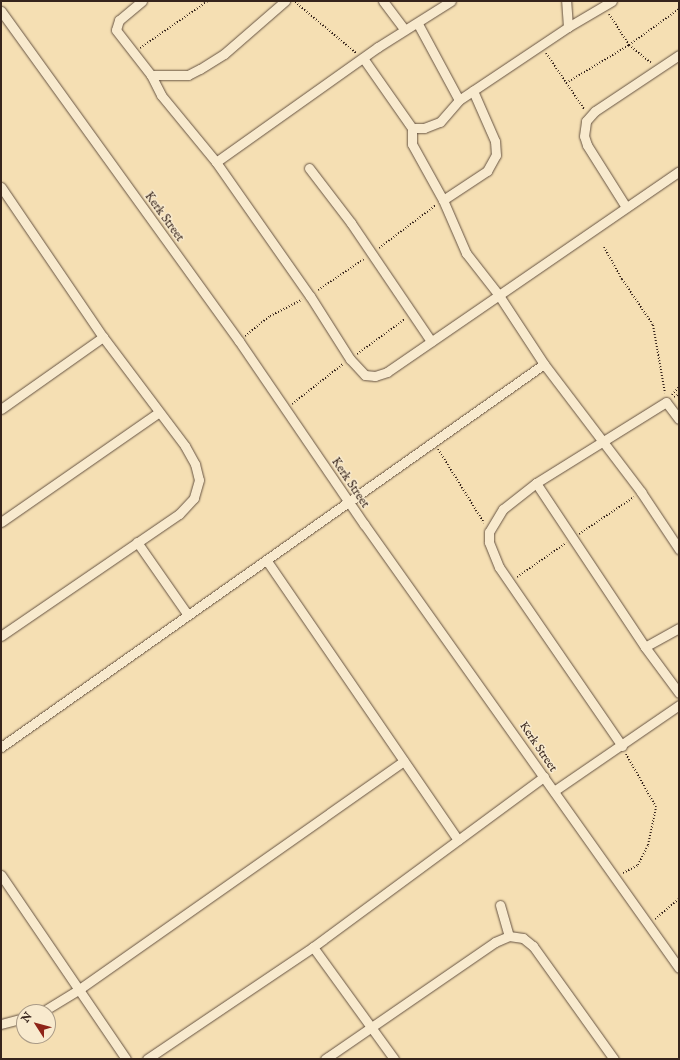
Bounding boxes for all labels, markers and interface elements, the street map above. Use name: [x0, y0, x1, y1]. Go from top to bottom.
street label: Kerk Street: [141, 190, 187, 244]
street label: Kerk Street: [328, 455, 372, 511]
street label: Kerk Street: [516, 719, 560, 775]
north arrow: [16, 1004, 56, 1044]
text: N: [19, 1010, 36, 1026]

